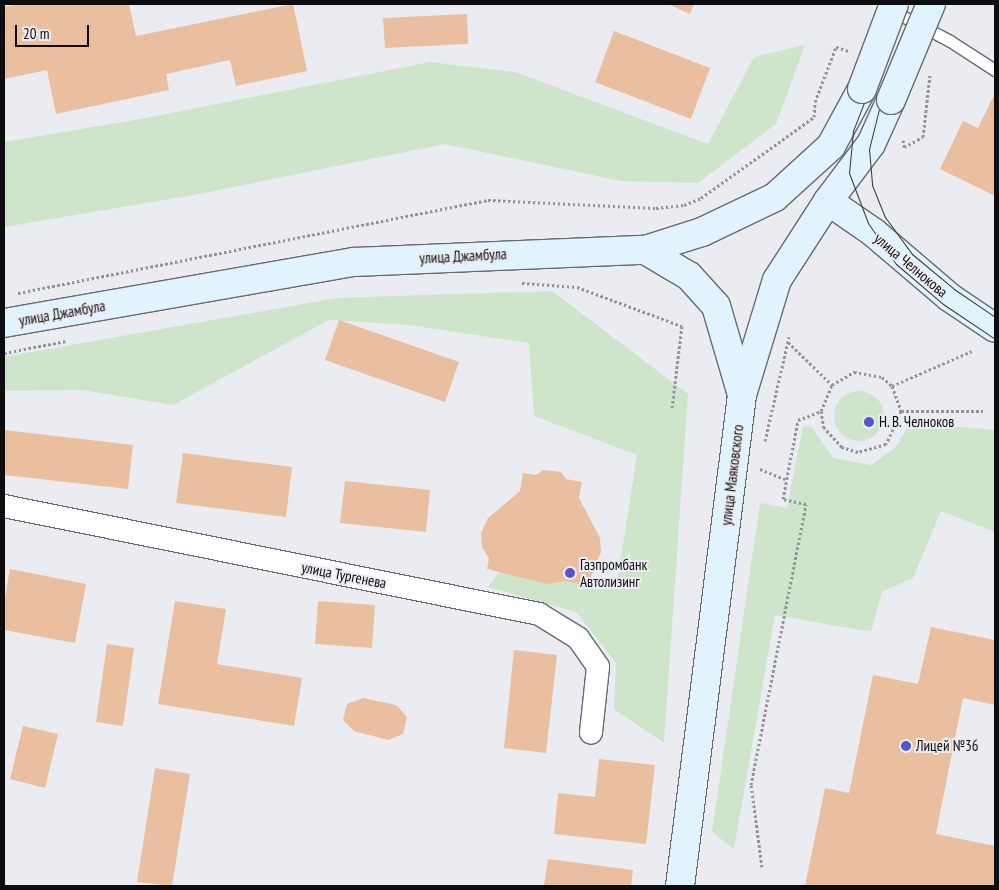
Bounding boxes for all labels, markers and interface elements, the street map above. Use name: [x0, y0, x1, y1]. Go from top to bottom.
scale bar: [18, 15, 91, 47]
text: 20 m: [23, 24, 49, 43]
street label: улица Челнокова: [871, 229, 951, 301]
street label: улица Джамбула: [419, 245, 507, 267]
street label: улица Джамбула: [17, 297, 107, 329]
place label: Н. В. Челноков: [879, 413, 956, 431]
marker: Н. В. Челноков: [863, 416, 875, 428]
street label: улица Маяковского: [717, 423, 747, 527]
place label: Газпромбанк Автолизинг: [580, 555, 647, 590]
street label: улица Тургенева: [300, 558, 388, 592]
marker: Газпромбанк Автолизинг: [564, 567, 576, 579]
place label: Лицей №36: [916, 737, 979, 755]
marker: Лицей №36: [900, 740, 912, 752]

